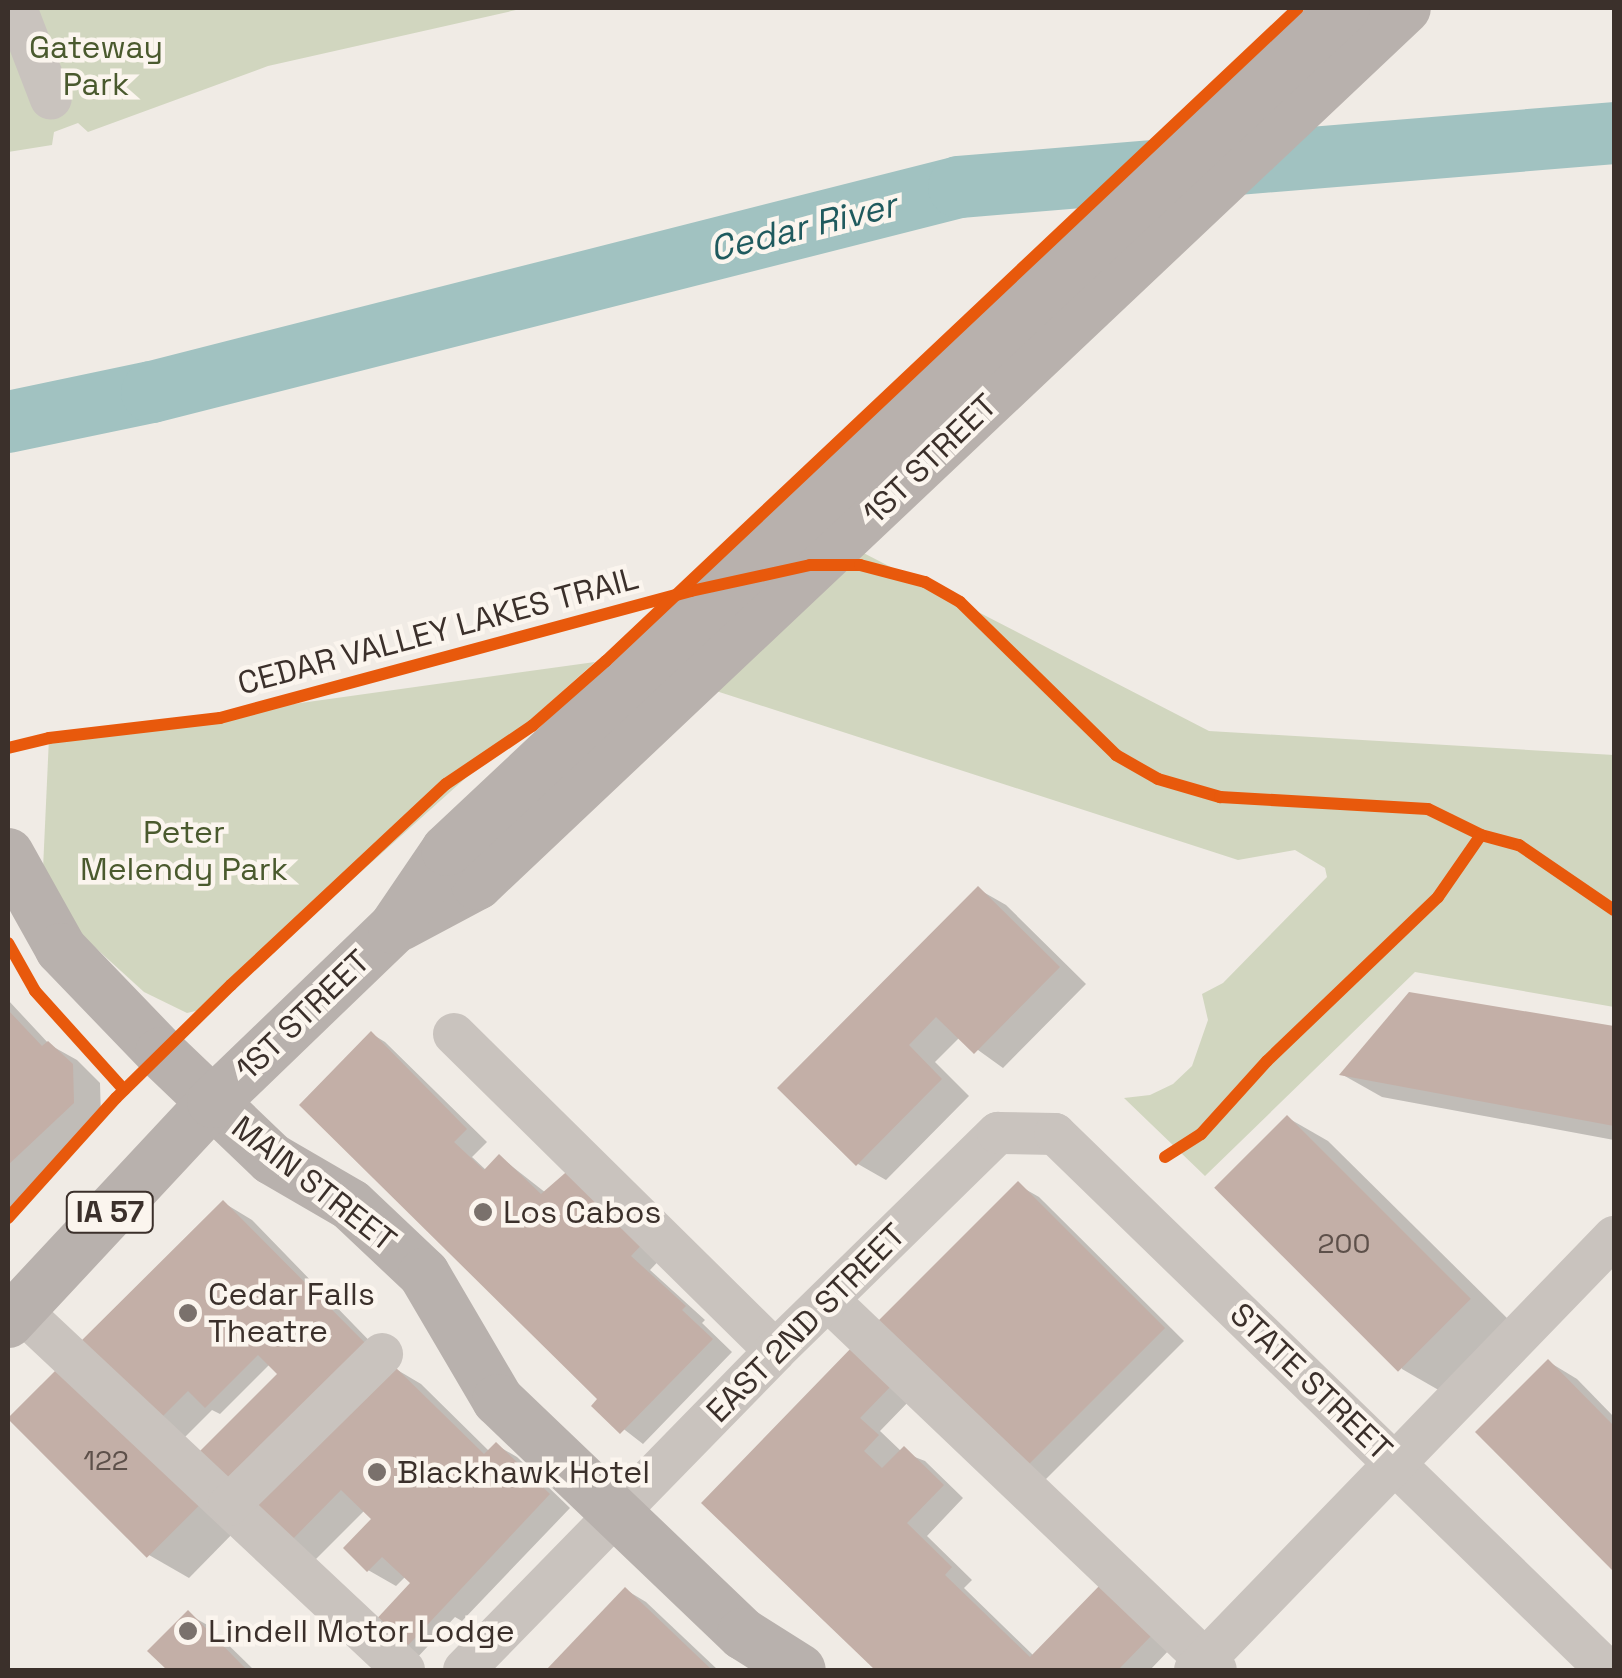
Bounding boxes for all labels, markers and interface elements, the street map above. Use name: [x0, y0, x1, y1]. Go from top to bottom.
park label: Gateway Park: [29, 29, 163, 104]
water label: Cedar River: [705, 184, 901, 270]
street label: 1ST STREET: [855, 386, 1005, 532]
street label: CEDAR VALLEY LAKES TRAIL: [233, 559, 643, 703]
park label: Peter Melendy Park: [80, 814, 288, 889]
street label: 1ST STREET: [228, 942, 378, 1088]
street label: MAIN STREET: [224, 1108, 404, 1260]
road number: IA 57: [65, 1187, 155, 1237]
place label: Los Cabos: [503, 1193, 661, 1231]
marker: Los Cabos: [472, 1201, 494, 1223]
street label: EAST 2ND STREET: [698, 1215, 914, 1431]
house number: 200: [1318, 1226, 1370, 1260]
place label: Cedar Falls Theatre: [208, 1276, 375, 1351]
street label: STATE STREET: [1222, 1295, 1400, 1469]
marker: Cedar Falls Theatre: [177, 1302, 199, 1324]
house number: 122: [83, 1443, 129, 1477]
place label: Blackhawk Hotel: [397, 1453, 650, 1491]
marker: Blackhawk Hotel: [366, 1461, 388, 1483]
place label: Lindell Motor Lodge: [208, 1612, 515, 1650]
marker: Lindell Motor Lodge: [177, 1620, 199, 1642]

